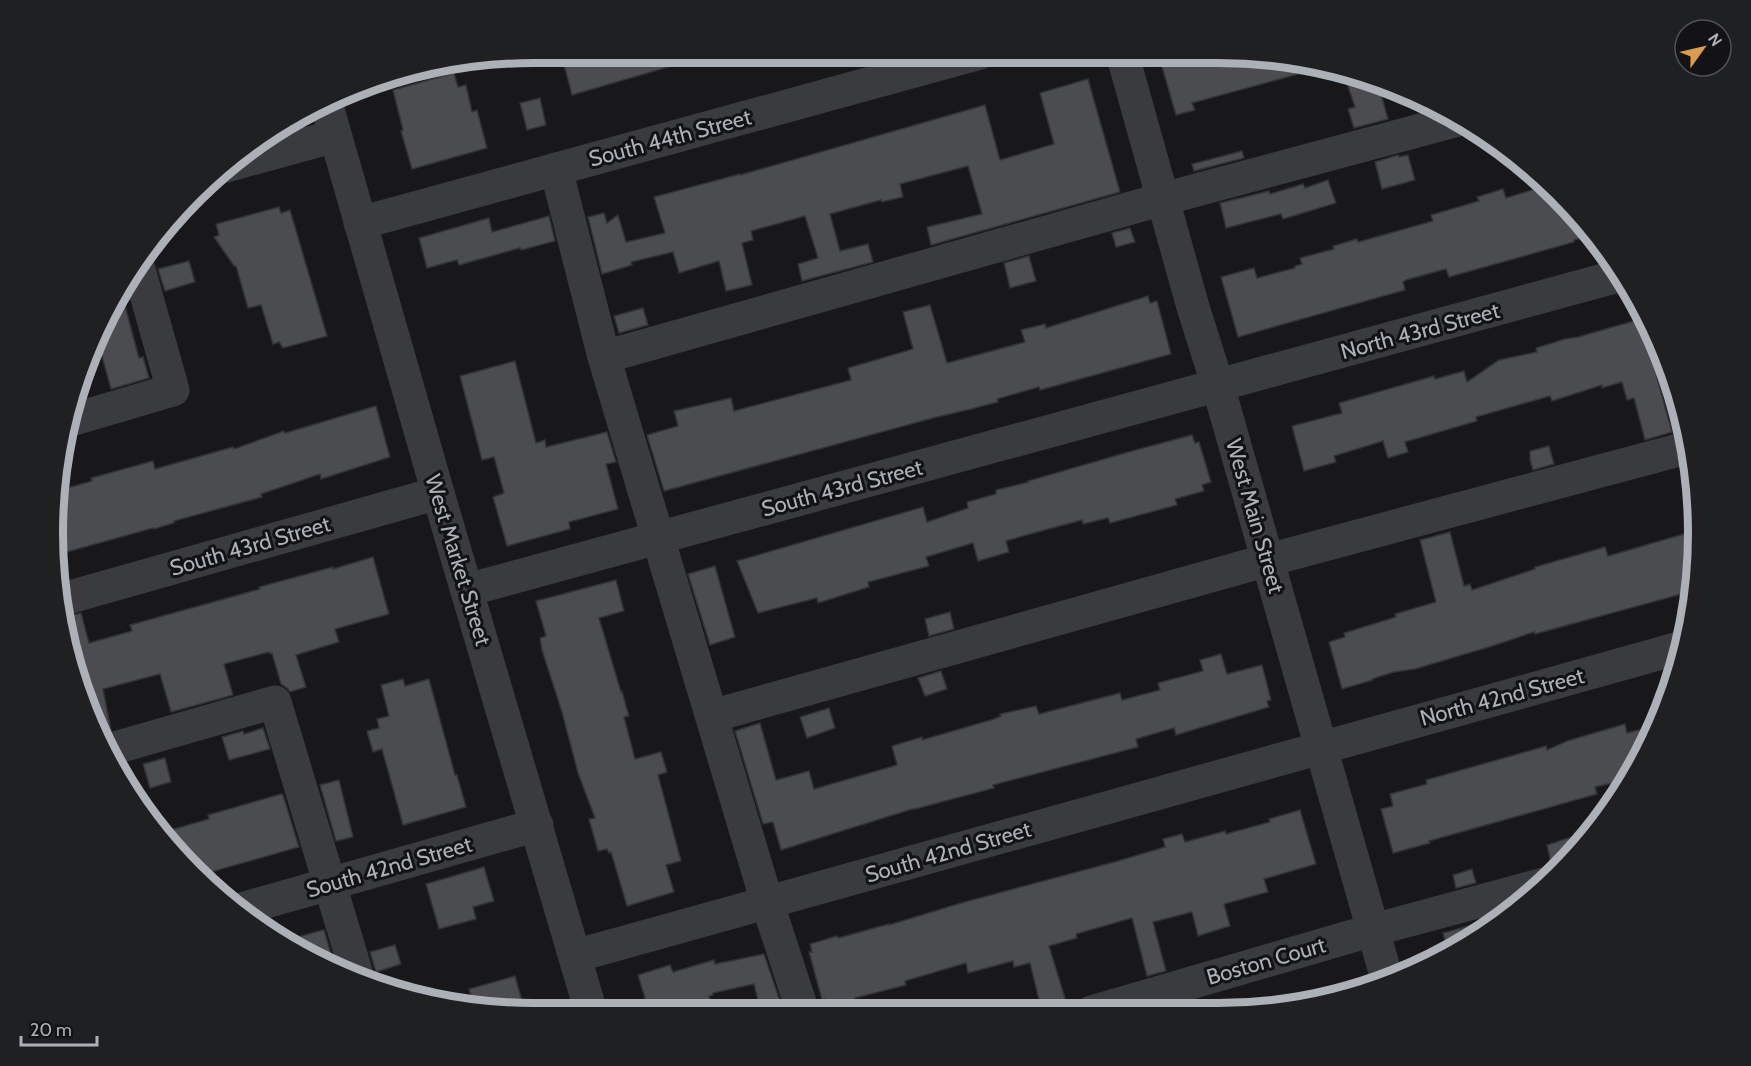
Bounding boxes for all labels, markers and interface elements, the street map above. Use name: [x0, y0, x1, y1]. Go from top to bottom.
north arrow: [1673, 18, 1733, 78]
text: N: [1704, 30, 1726, 50]
street label: South 44th Street: [586, 103, 755, 173]
street label: North 43rd Street: [1338, 297, 1503, 365]
street label: West Main Street: [1220, 436, 1290, 597]
street label: South 43rd Street: [758, 453, 926, 522]
street label: West Market Street: [419, 471, 497, 649]
street label: South 43rd Street: [167, 510, 334, 582]
street label: North 42nd Street: [1417, 662, 1588, 732]
street label: South 42nd Street: [862, 815, 1034, 889]
street label: South 42nd Street: [303, 830, 475, 904]
street label: Boston Court: [1204, 931, 1329, 991]
scale bar: [21, 1009, 98, 1047]
text: 20 m: [30, 1019, 72, 1041]

